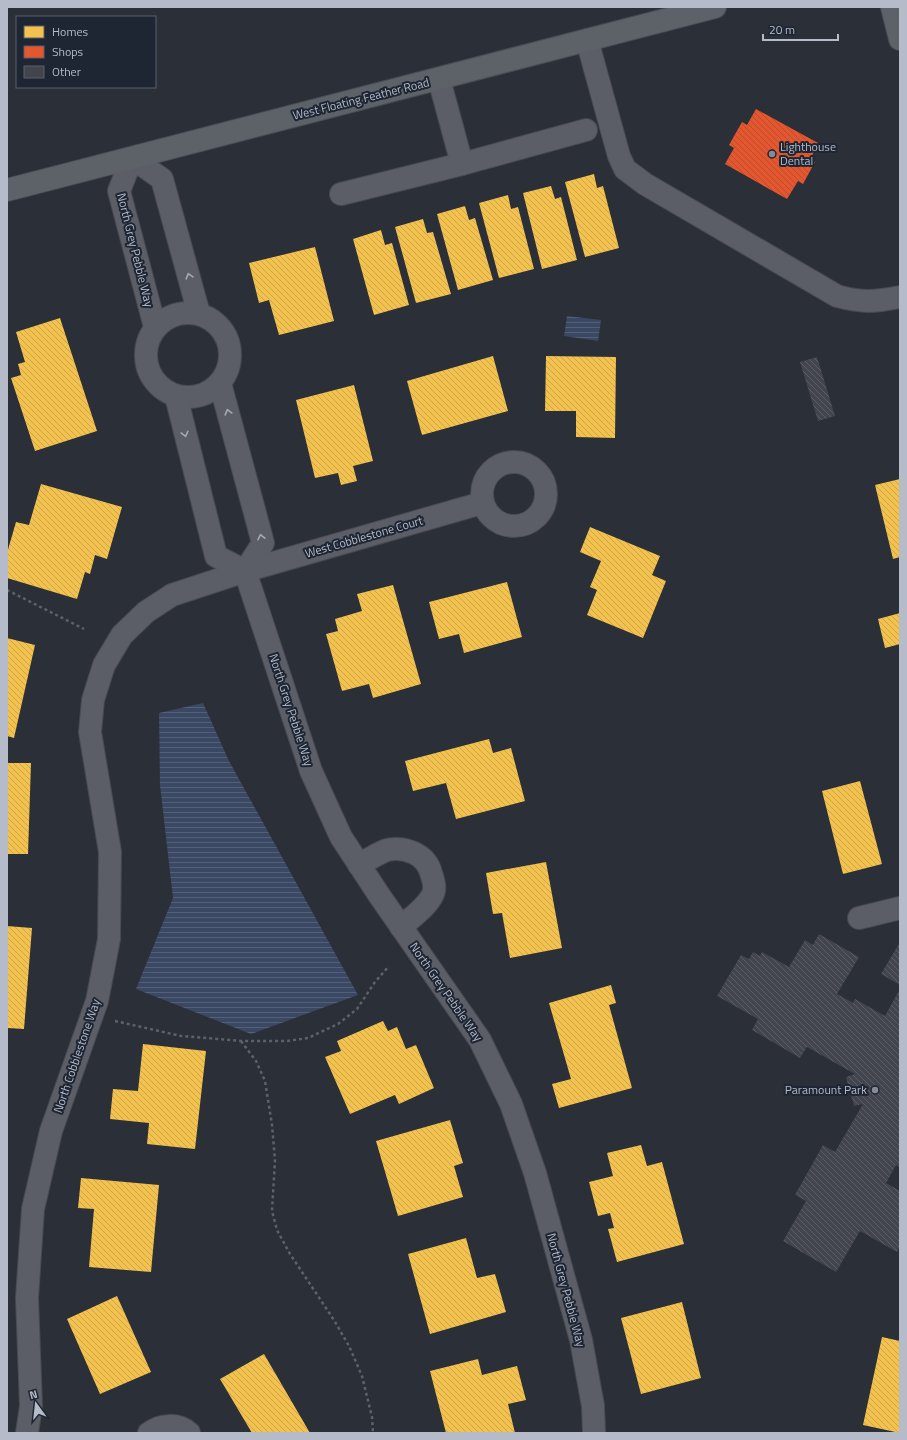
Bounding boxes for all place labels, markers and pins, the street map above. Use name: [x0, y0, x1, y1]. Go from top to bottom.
place label: Lighthouse Dental: [780, 137, 836, 170]
marker: Lighthouse Dental: [767, 149, 777, 159]
place label: Paramount Park: [785, 1080, 867, 1099]
marker: Paramount Park: [870, 1085, 880, 1095]

